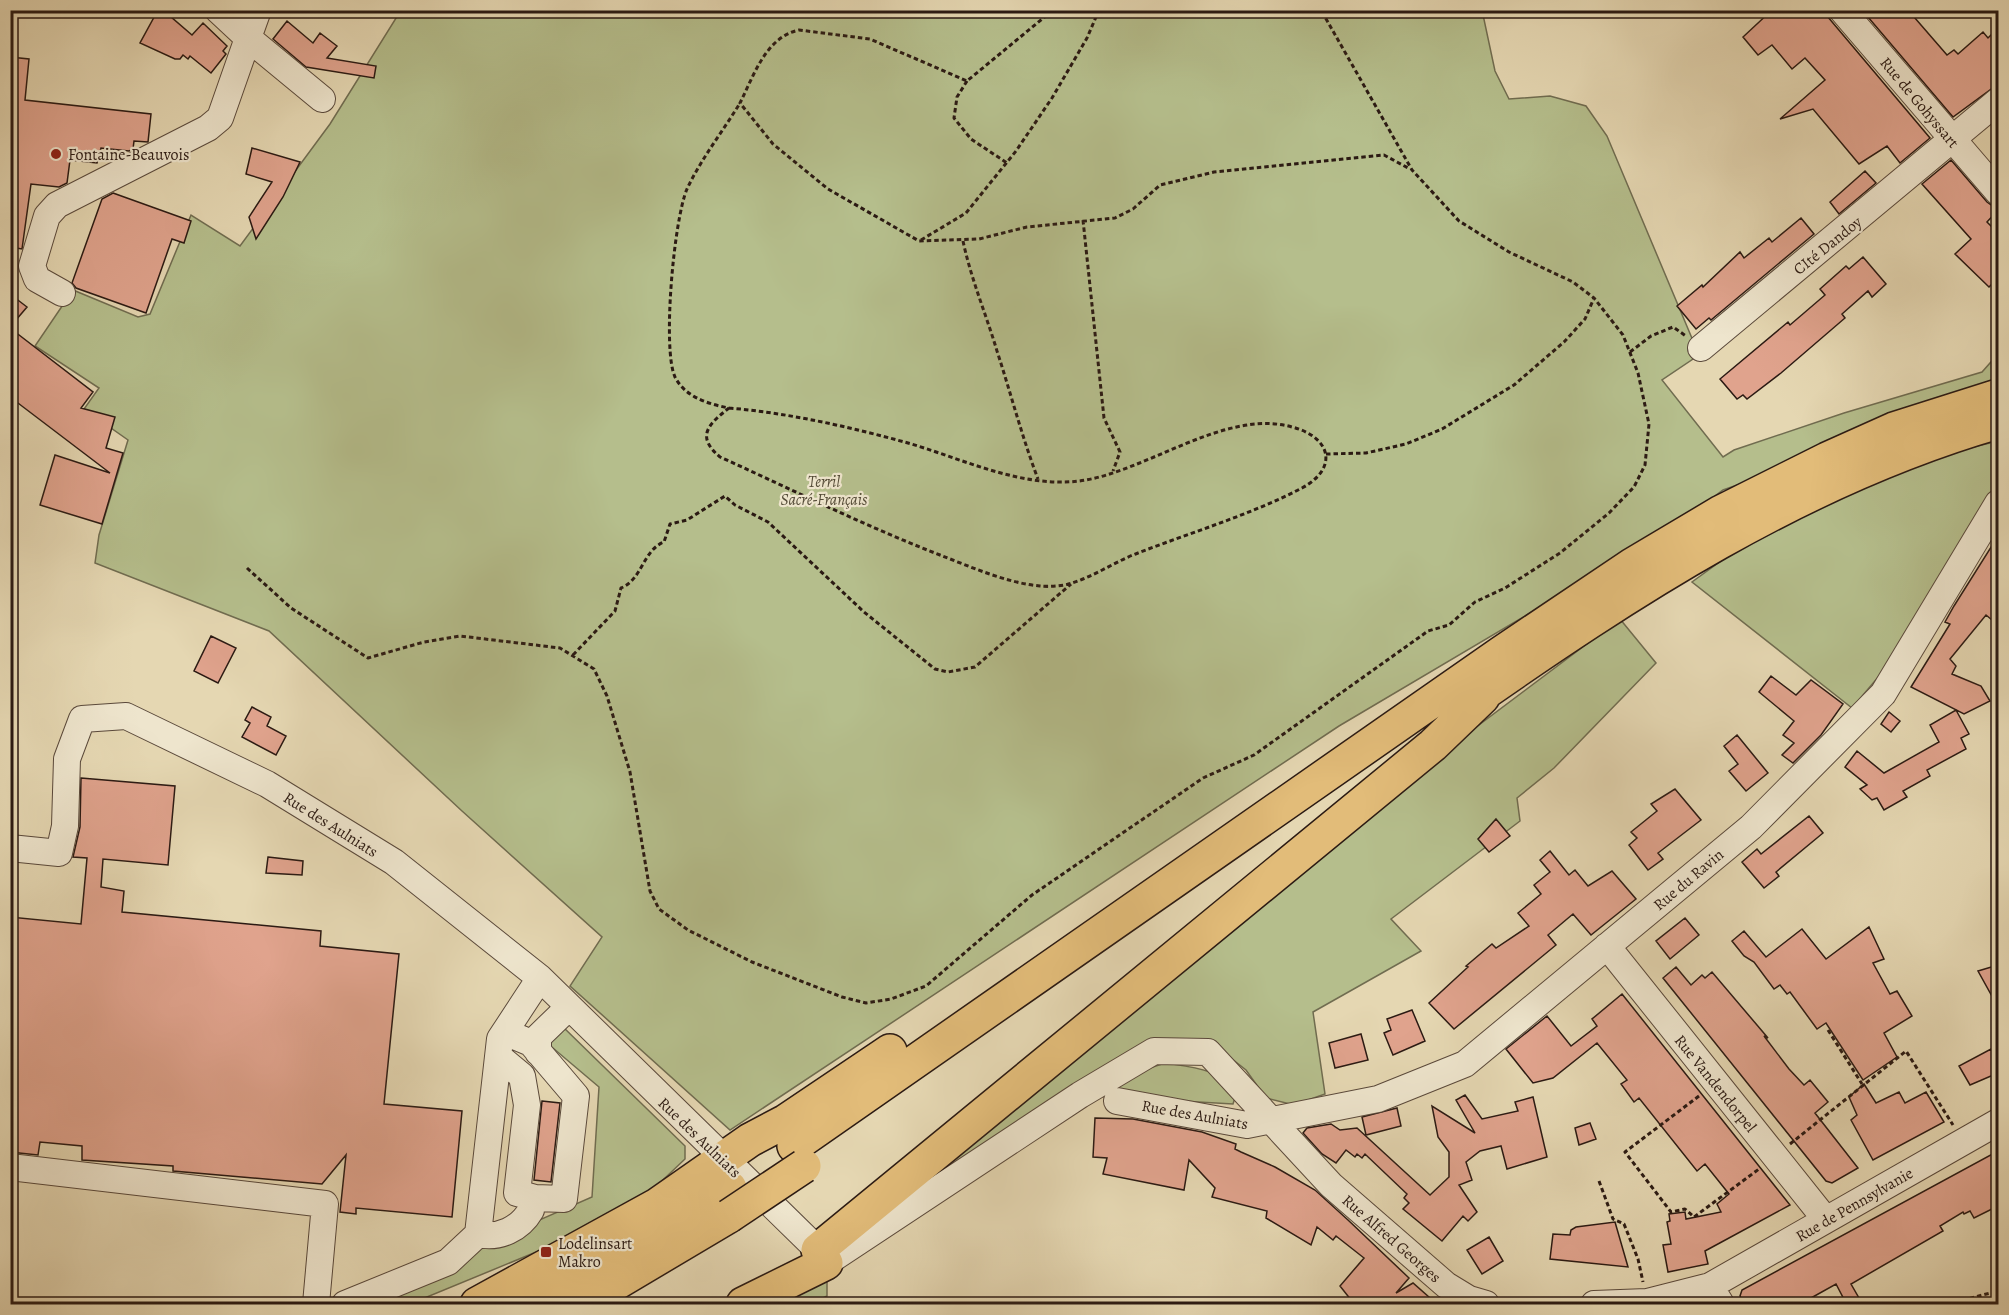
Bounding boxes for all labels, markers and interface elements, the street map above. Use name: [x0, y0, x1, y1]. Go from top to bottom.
street label: Rue de Gohyssart: [1875, 52, 1964, 153]
place label: Fontaine-Beauvois: [68, 144, 189, 166]
marker: Fontaine-Beauvois: [49, 147, 63, 161]
street label: CIté Dandoy: [1789, 211, 1867, 280]
park label: Terril Sacré-Français: [781, 471, 868, 511]
street label: Rue des Aulniats: [279, 787, 382, 863]
street label: Rue du Ravin: [1649, 844, 1729, 916]
street label: Rue Vandendorpel: [1669, 1030, 1762, 1137]
street label: Rue des Aulniats: [653, 1092, 746, 1183]
street label: Rue des Aulniats: [1140, 1095, 1250, 1135]
street label: Rue de Pennsylvanie: [1792, 1162, 1917, 1247]
street label: Rue Alfred Georges: [1337, 1190, 1446, 1288]
place label: Lodelinsart Makro: [558, 1233, 632, 1273]
marker: Lodelinsart Makro: [539, 1245, 553, 1259]

